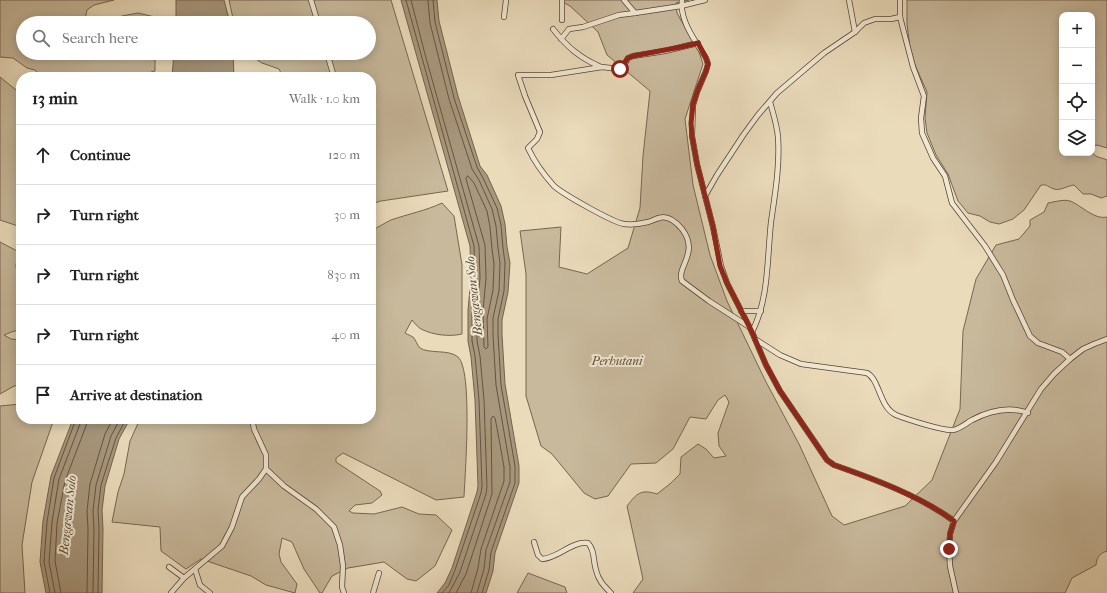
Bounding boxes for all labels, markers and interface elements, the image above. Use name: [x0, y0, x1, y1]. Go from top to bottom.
map controls: [1059, 12, 1095, 156]
button: +: [1059, 12, 1095, 48]
search box: [16, 16, 376, 60]
icon: search: [30, 27, 52, 49]
text: Search here: [62, 29, 138, 47]
button: −: [1059, 48, 1095, 84]
route start: [611, 60, 629, 78]
button: locate: [1059, 84, 1095, 120]
text: 13 min: [32, 88, 78, 108]
text: Walk · 1.0 km: [289, 91, 360, 106]
button: layers: [1059, 120, 1095, 156]
icon: ahead: [32, 144, 54, 166]
text: Continue: [70, 146, 130, 164]
text: 120 m: [328, 147, 360, 162]
icon: right: [32, 204, 54, 226]
text: Turn right: [70, 206, 139, 224]
text: 30 m: [334, 207, 360, 222]
water label: Bengawan Solo: [462, 255, 485, 337]
icon: right: [32, 264, 54, 286]
text: Turn right: [70, 266, 139, 284]
text: 830 m: [327, 267, 360, 282]
icon: right: [32, 324, 54, 346]
text: Turn right: [70, 326, 139, 344]
text: 40 m: [332, 327, 360, 342]
park label: Perhutani: [591, 354, 644, 368]
icon: arrive: [32, 384, 54, 406]
text: Arrive at destination: [70, 386, 202, 404]
water label: Bengawan Solo: [56, 474, 79, 557]
route end: [940, 540, 958, 558]

